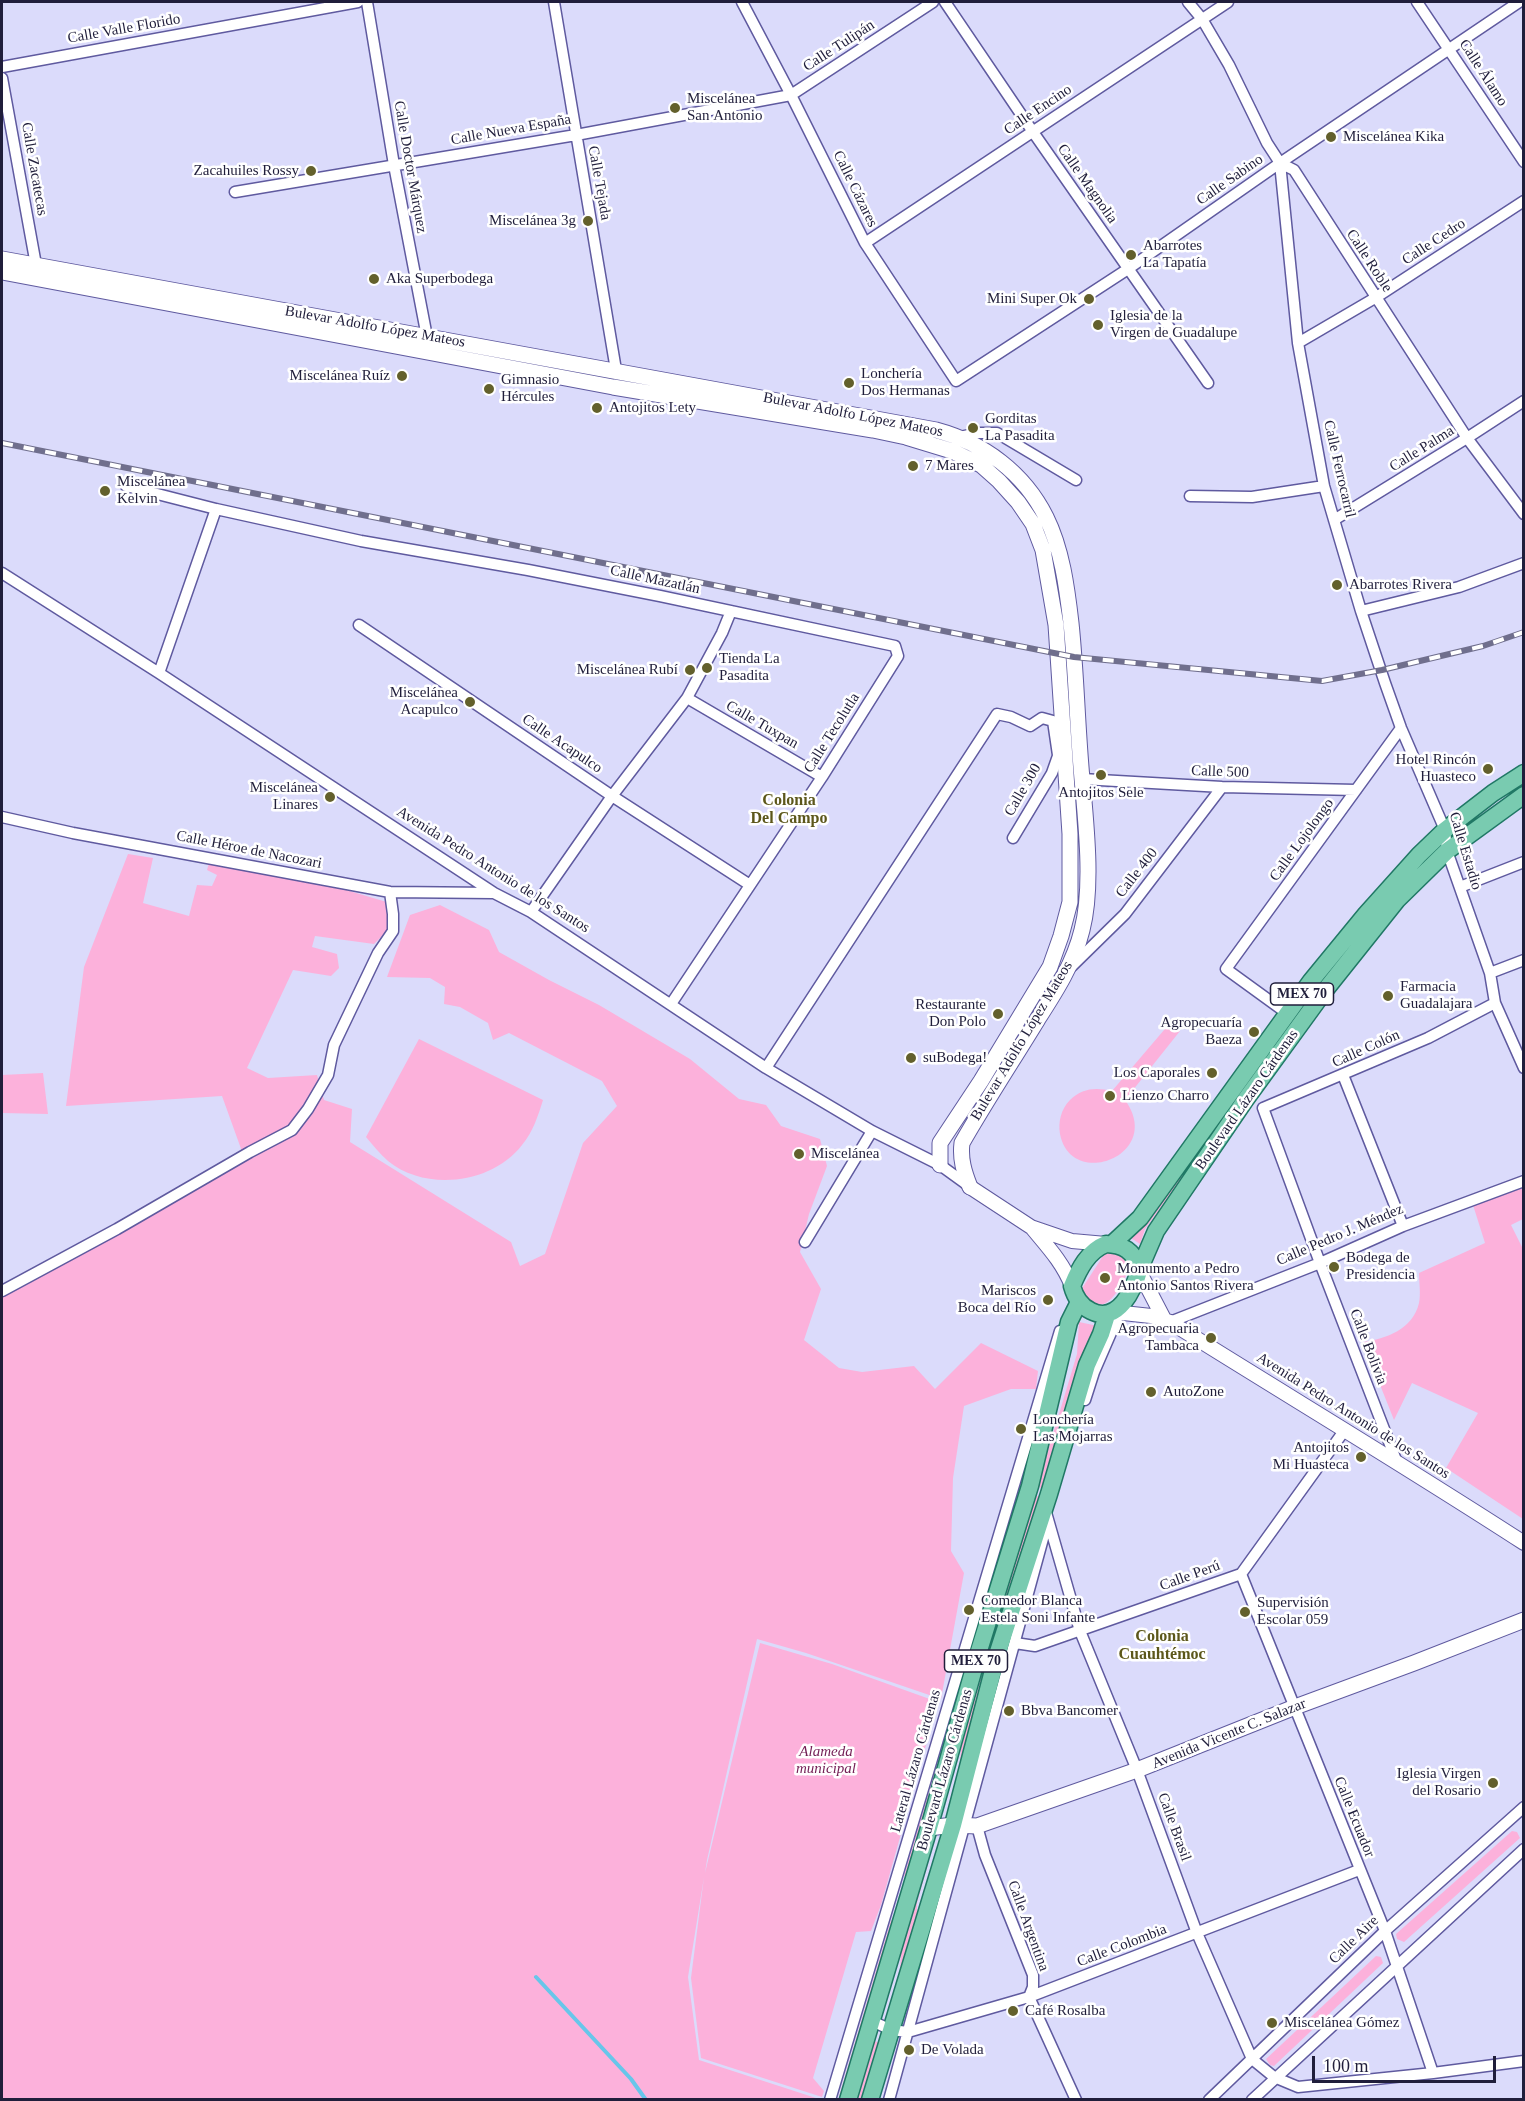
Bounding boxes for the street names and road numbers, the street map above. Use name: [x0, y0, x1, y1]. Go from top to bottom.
street label: Calle Valle Florido: [66, 10, 182, 48]
street label: Calle Tulipán: [800, 16, 878, 76]
street label: Calle Álamo: [1455, 36, 1511, 110]
street label: Calle Encino: [1001, 81, 1075, 139]
street label: Calle Doctor Márquez: [389, 99, 431, 235]
street label: Calle Nueva España: [450, 111, 572, 149]
street label: Calle Zacatecas: [17, 121, 51, 217]
street label: Calle Magnolia: [1053, 141, 1121, 227]
street label: Calle Tejada: [584, 144, 614, 222]
street label: Calle Cázares: [829, 148, 881, 230]
street label: Calle Sabino: [1193, 151, 1267, 209]
street label: Calle Cedro: [1399, 215, 1469, 269]
street label: Calle Roble: [1342, 226, 1396, 296]
street label: Bulevar Adolfo López Mateos: [283, 302, 467, 352]
street label: Bulevar Adolfo López Mateos: [762, 389, 944, 441]
street label: Calle Ferrocarril: [1319, 418, 1359, 520]
street label: Calle Palma: [1386, 422, 1458, 476]
street label: Calle Mazatlán: [609, 562, 701, 598]
street label: Calle Tecolutla: [800, 690, 864, 776]
street label: Calle Tuxpan: [723, 697, 801, 753]
street label: Calle Acapulco: [518, 711, 606, 777]
street label: Calle 300: [1001, 760, 1045, 820]
street label: Calle 500: [1191, 762, 1249, 782]
street label: Calle Lojolongo: [1266, 795, 1338, 885]
street label: Avenida Pedro Antonio de los Santos: [393, 803, 593, 937]
street label: Calle Estadio: [1445, 810, 1485, 892]
street label: Calle Héroe de Nacozari: [175, 827, 323, 873]
street label: Calle 400: [1112, 845, 1162, 901]
street label: Bulevar Adolfo López Mateos: [967, 958, 1077, 1124]
road number: MEX 70: [1270, 983, 1334, 1005]
street label: Boulevard Lázaro Cárdenas: [1192, 1026, 1302, 1174]
street label: Calle Colón: [1329, 1026, 1403, 1072]
street label: Calle Pedro J. Méndez: [1274, 1200, 1406, 1270]
street label: Calle Bolivia: [1345, 1307, 1391, 1387]
street label: Avenida Pedro Antonio de los Santos: [1253, 1349, 1453, 1483]
street label: Calle Perú: [1157, 1557, 1223, 1595]
road number: MEX 70: [944, 1650, 1008, 1672]
street label: Boulevard Lázaro Cárdenas: [913, 1687, 977, 1853]
street label: Lateral Lázaro Cárdenas: [887, 1688, 945, 1834]
street label: Avenida Vicente C. Salazar: [1149, 1695, 1309, 1773]
street label: Calle Ecuador: [1330, 1774, 1378, 1860]
street label: Calle Brasil: [1153, 1790, 1195, 1864]
street label: Calle Argentina: [1003, 1878, 1053, 1974]
street label: Calle Aire: [1325, 1912, 1383, 1968]
street label: Calle Colombia: [1075, 1921, 1169, 1971]

